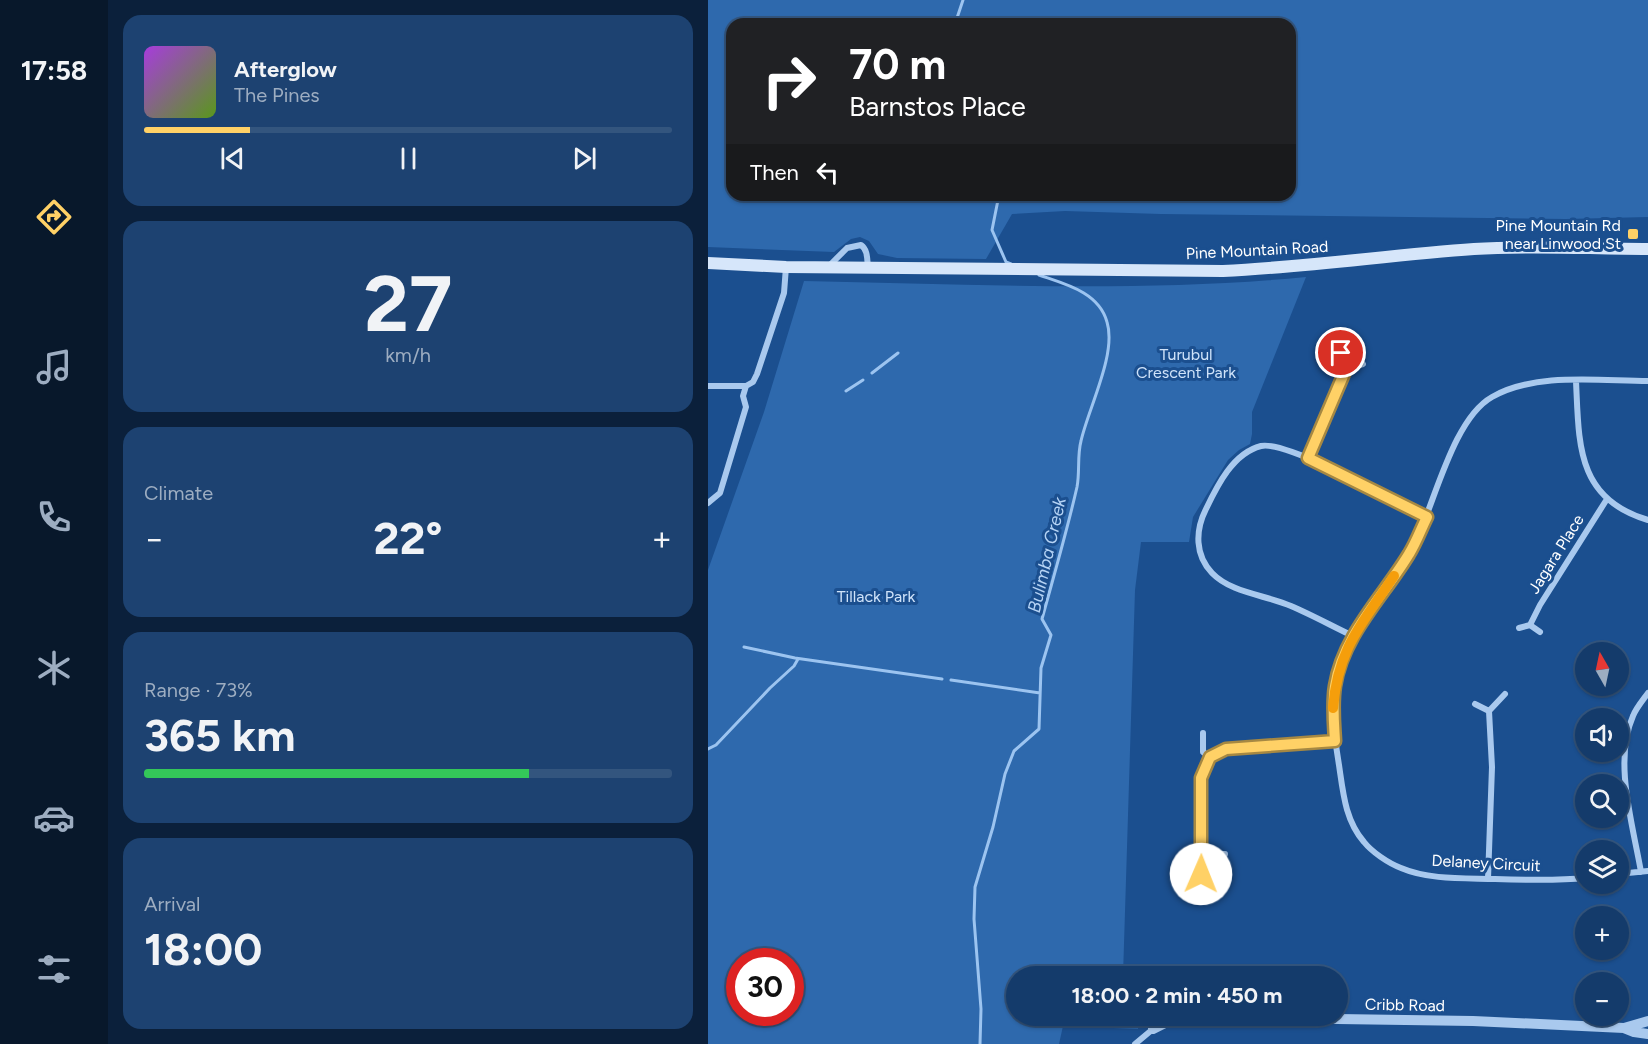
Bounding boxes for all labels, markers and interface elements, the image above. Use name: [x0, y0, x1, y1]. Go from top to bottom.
text: 70 m: [849, 39, 946, 90]
icon: right: [750, 42, 828, 120]
text: 17:58: [21, 54, 87, 87]
text: Afterglow: [234, 56, 337, 83]
text: The Pines: [234, 83, 320, 107]
text: Barnstos Place: [849, 90, 1026, 123]
icon: previous: [216, 142, 249, 175]
icon: pause: [392, 142, 425, 175]
icon: next: [568, 142, 601, 175]
icon: left: [811, 156, 844, 189]
text: Then: [750, 159, 799, 186]
icon: directions: [33, 196, 75, 238]
place label: Pine Mountain Rd near Linwood St: [1496, 216, 1621, 253]
marker: Pine Mountain Rd near Linwood St: [1626, 227, 1640, 241]
street label: Pine Mountain Road: [1185, 237, 1329, 263]
text: 27: [364, 257, 452, 351]
pin: [1315, 327, 1366, 378]
icon: arrive: [1324, 336, 1357, 369]
text: km/h: [385, 343, 431, 367]
park label: Turubul Crescent Park: [1136, 345, 1236, 382]
icon: music: [33, 346, 75, 388]
text: Climate: [144, 481, 213, 505]
water label: Bulimba Creek: [1023, 494, 1071, 615]
icon: phone: [33, 496, 75, 538]
text: 22°: [373, 511, 443, 565]
street label: Jagara Place: [1524, 511, 1588, 597]
text: −: [144, 519, 165, 558]
text: +: [651, 519, 672, 558]
park label: Tillack Park: [837, 587, 916, 606]
north arrow: [1575, 642, 1629, 696]
map controls: [1575, 642, 1629, 1026]
icon: climate: [33, 647, 75, 689]
text: Range · 73%: [144, 678, 253, 702]
text: 365 km: [144, 708, 295, 762]
button: sound: [1575, 708, 1629, 762]
button: search: [1575, 774, 1629, 828]
icon: car: [33, 797, 75, 839]
button: layers: [1575, 840, 1629, 894]
position arrow: [1169, 842, 1233, 906]
street label: Delaney Circuit: [1431, 851, 1541, 875]
text: Arrival: [144, 892, 200, 916]
button: +: [1575, 906, 1629, 960]
text: 18:00: [144, 922, 262, 976]
icon: filters: [33, 948, 75, 990]
speed limit sign: 30: [726, 948, 804, 1026]
button: −: [1575, 972, 1629, 1026]
text: 18:00 · 2 min · 450 m: [1071, 982, 1283, 1009]
street label: Cribb Road: [1365, 995, 1445, 1015]

